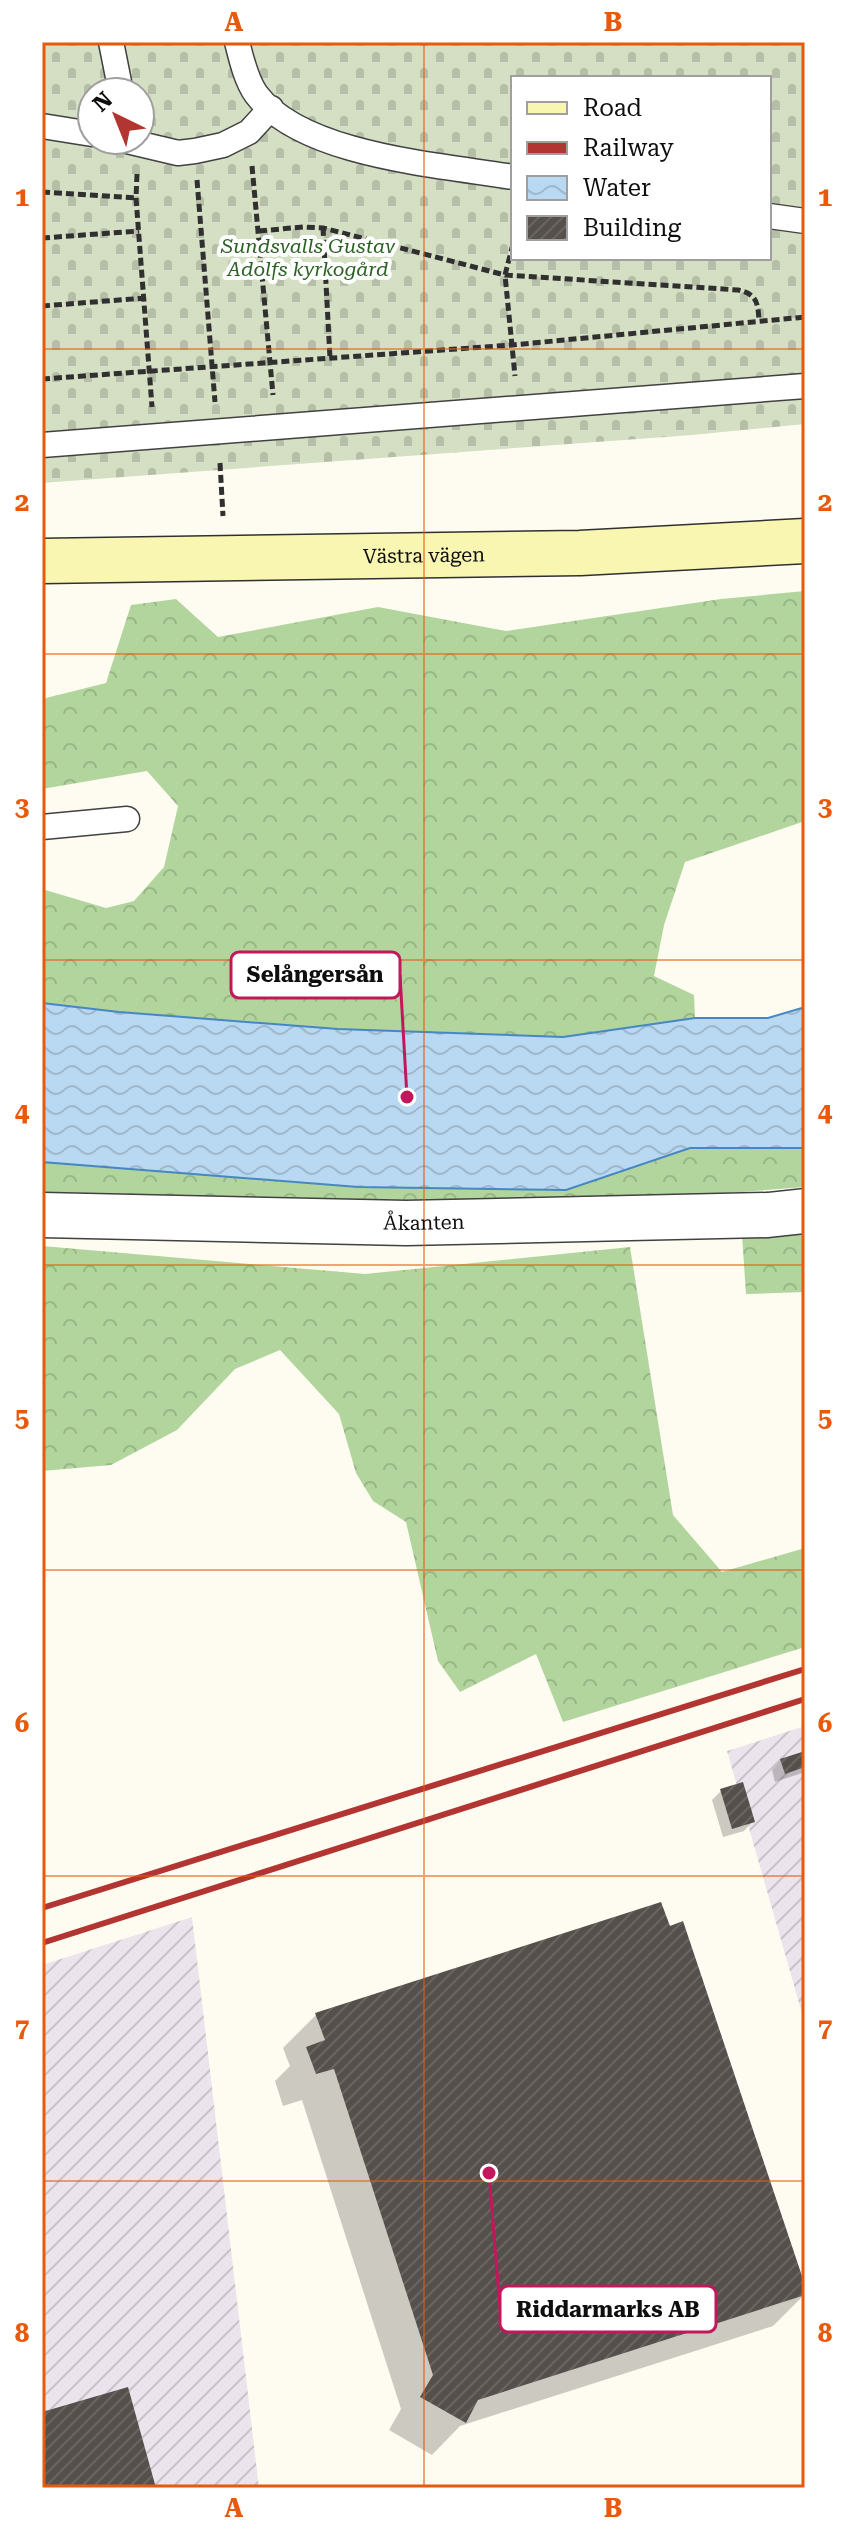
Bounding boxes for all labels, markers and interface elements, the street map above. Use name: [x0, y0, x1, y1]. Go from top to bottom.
text: A: [225, 7, 244, 37]
text: B: [604, 7, 622, 37]
north arrow: [76, 76, 156, 156]
legend: [511, 76, 771, 260]
text: N: [88, 87, 117, 117]
text: Road: [583, 94, 642, 122]
text: Railway: [583, 134, 674, 162]
text: Water: [583, 174, 651, 202]
text: 1: [15, 182, 29, 212]
text: 1: [818, 182, 832, 212]
text: Building: [583, 214, 681, 242]
park label: Sundsvalls Gustav Adolfs kyrkogård: [220, 234, 396, 281]
text: 2: [15, 487, 29, 517]
text: 2: [818, 487, 832, 517]
street label: Västra vägen: [363, 542, 485, 568]
text: 3: [15, 792, 29, 822]
text: 3: [818, 792, 832, 822]
callout: Selångersån: [231, 952, 400, 998]
text: Selångersån: [246, 962, 384, 987]
text: 4: [15, 1097, 30, 1127]
text: 4: [818, 1097, 833, 1127]
street label: Åkanten: [383, 1210, 465, 1235]
text: 5: [15, 1403, 29, 1433]
text: 5: [818, 1403, 832, 1433]
text: 6: [15, 1708, 29, 1738]
text: 6: [818, 1708, 832, 1738]
text: 7: [15, 2013, 29, 2043]
text: 7: [818, 2013, 832, 2043]
callout: Riddarmarks AB: [500, 2286, 716, 2332]
text: Riddarmarks AB: [516, 2297, 700, 2322]
text: 8: [15, 2318, 30, 2348]
text: 8: [818, 2318, 833, 2348]
text: A: [225, 2493, 244, 2523]
text: B: [604, 2493, 622, 2523]

